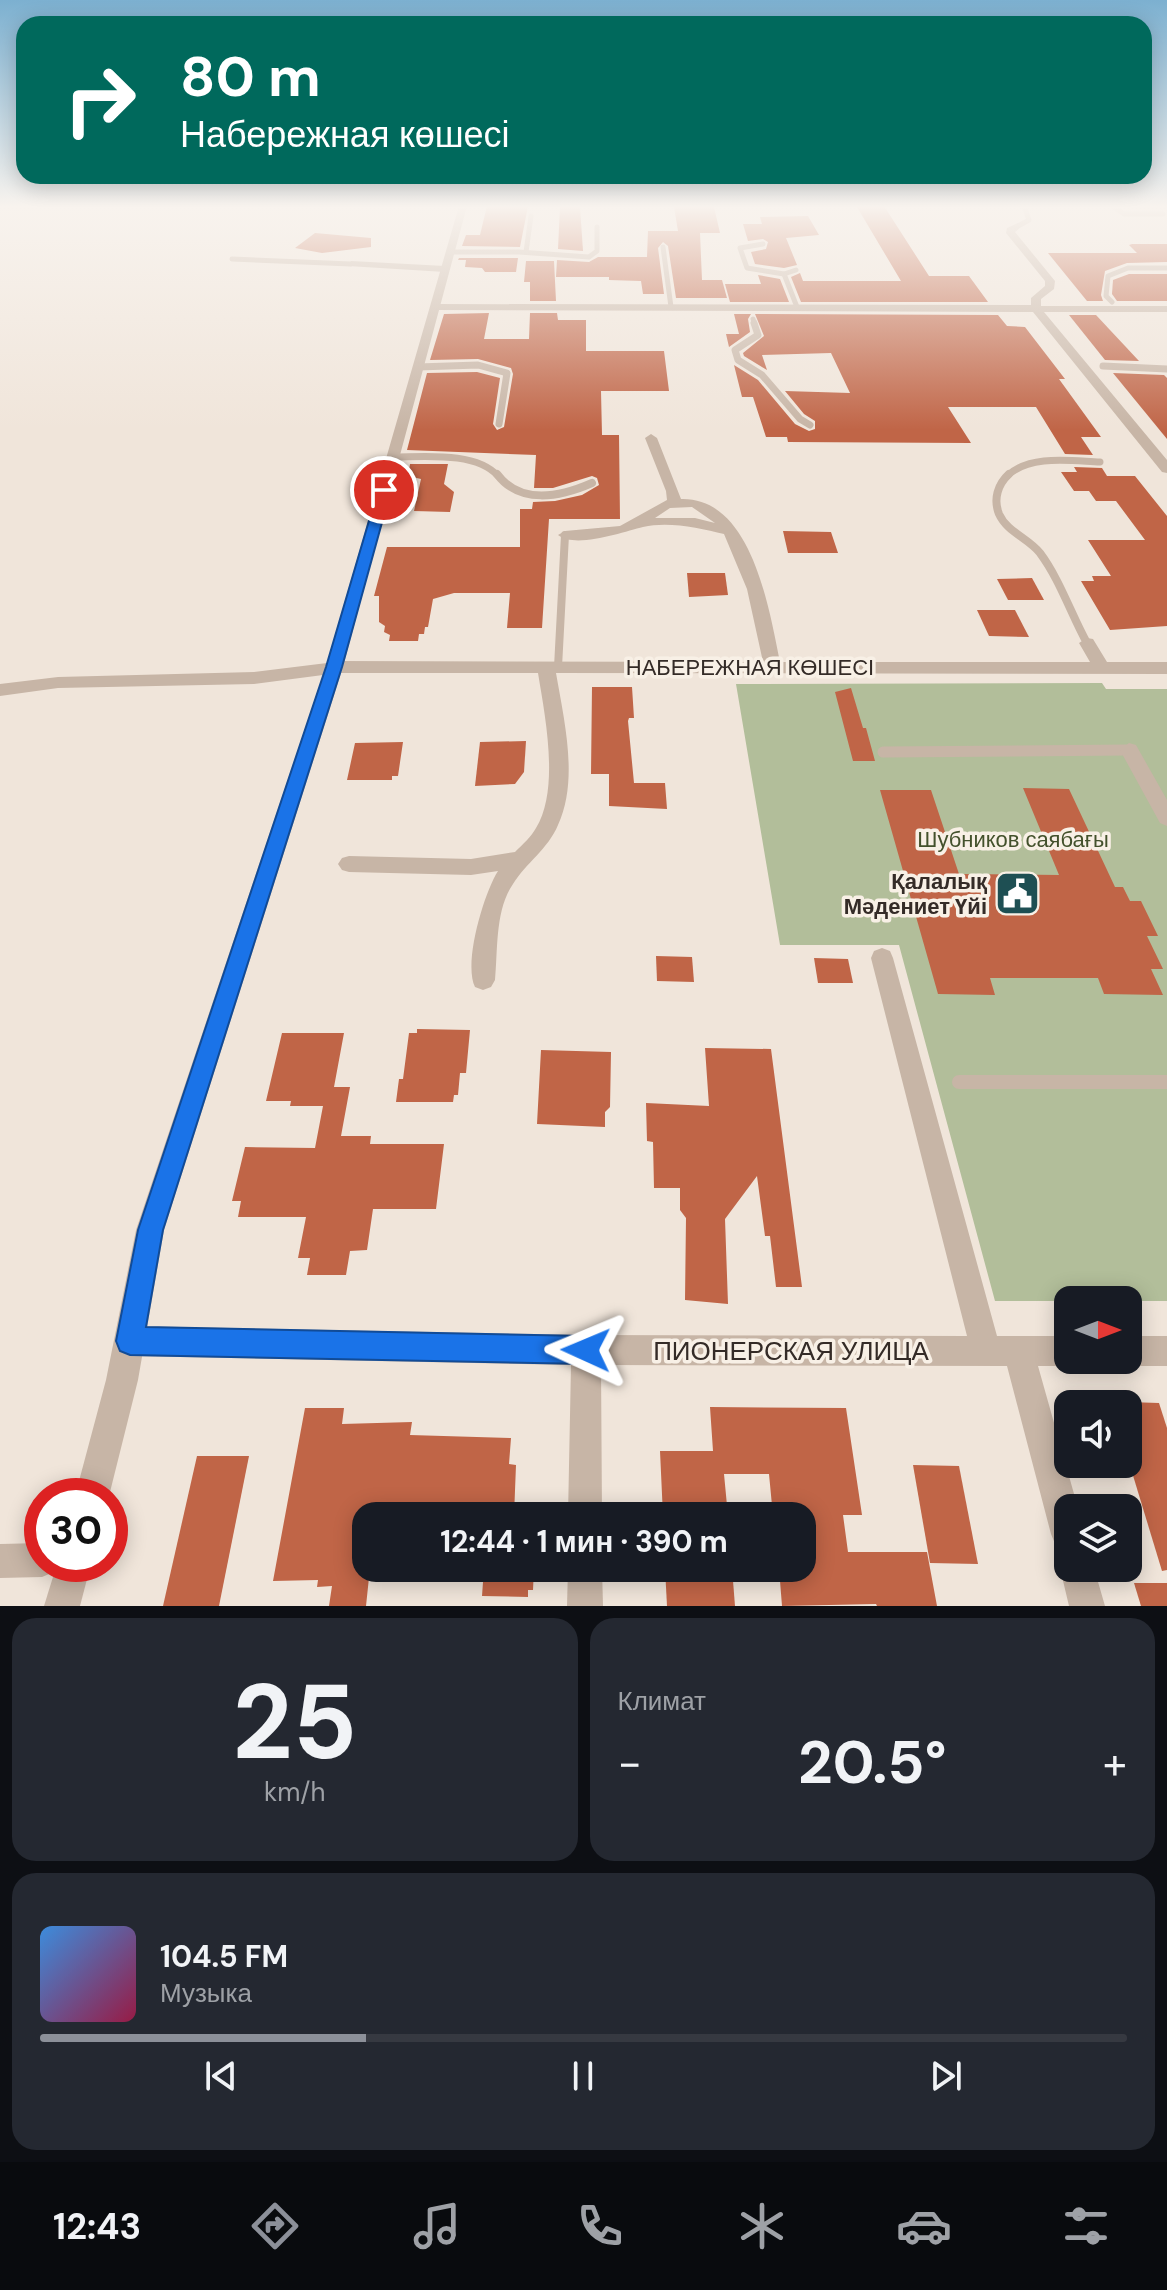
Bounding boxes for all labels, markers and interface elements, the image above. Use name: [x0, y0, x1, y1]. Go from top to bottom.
text: 80 m: [180, 40, 321, 113]
icon: right: [48, 48, 152, 152]
text: Набережная көшесі: [180, 111, 510, 158]
pin: [350, 456, 418, 524]
icon: arrive: [362, 468, 406, 512]
street label: НАБЕРЕЖНАЯ КӨШЕСІ: [626, 653, 874, 682]
park label: Шубников саябағы: [917, 825, 1109, 854]
place label: Қалалық Мәдениет Үйі: [844, 867, 988, 921]
public building icon: Қалалық Мәдениет Үйі: [994, 870, 1042, 918]
north arrow: [1054, 1286, 1142, 1374]
map controls: [1054, 1286, 1142, 1582]
position arrow: [544, 1308, 628, 1392]
street label: ПИОНЕРСКАЯ УЛИЦА: [653, 1334, 930, 1368]
button: sound: [1054, 1390, 1142, 1478]
speed limit sign: 30: [24, 1478, 128, 1582]
button: layers: [1054, 1494, 1142, 1582]
text: 12:44 · 1 мин · 390 m: [440, 1522, 728, 1561]
text: 25: [232, 1655, 357, 1790]
text: Климат: [618, 1684, 706, 1718]
text: 20.5°: [798, 1723, 946, 1802]
text: −: [618, 1734, 642, 1792]
text: +: [1103, 1734, 1127, 1792]
text: km/h: [264, 1775, 325, 1809]
text: 104.5 FM: [160, 1937, 288, 1976]
text: Музыка: [160, 1976, 252, 2010]
icon: previous: [199, 2054, 243, 2098]
icon: pause: [561, 2054, 605, 2098]
icon: next: [924, 2054, 968, 2098]
icon: directions: [247, 2198, 303, 2254]
icon: music: [409, 2198, 465, 2254]
icon: phone: [572, 2198, 628, 2254]
icon: climate: [734, 2198, 790, 2254]
icon: car: [896, 2198, 952, 2254]
icon: filters: [1058, 2198, 1114, 2254]
text: 12:43: [53, 2203, 141, 2250]

